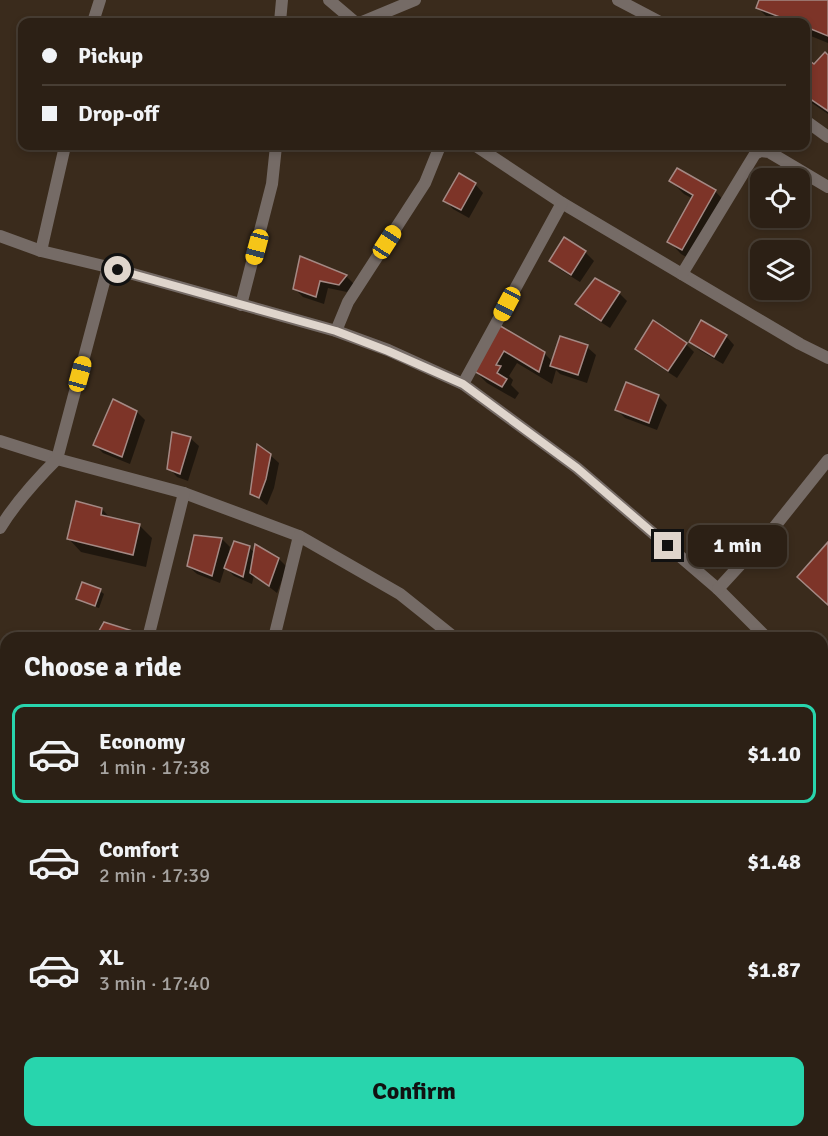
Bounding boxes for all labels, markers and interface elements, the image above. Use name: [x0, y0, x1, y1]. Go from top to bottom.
text: Pickup: [78, 42, 143, 69]
text: Drop-off: [78, 100, 159, 127]
map controls: [750, 168, 810, 300]
button: locate: [750, 168, 810, 228]
car: [370, 222, 404, 262]
car: [244, 227, 270, 267]
button: layers: [750, 240, 810, 300]
route start: [104, 256, 131, 283]
car: [491, 284, 523, 324]
car: [67, 354, 93, 394]
callout: 1 min: [689, 525, 788, 567]
route end: [654, 532, 681, 559]
text: 1 min: [713, 533, 762, 558]
text: Choose a ride: [24, 651, 182, 684]
icon: car: [27, 727, 81, 781]
text: Economy: [99, 728, 185, 755]
text: $1.10: [747, 740, 801, 767]
text: 1 min · 17:38: [99, 755, 210, 780]
icon: car: [27, 835, 81, 889]
text: Comfort: [99, 836, 179, 863]
text: $1.48: [747, 848, 801, 875]
text: 2 min · 17:39: [99, 863, 210, 888]
icon: car: [27, 943, 81, 997]
text: XL: [99, 944, 124, 971]
text: $1.87: [747, 956, 801, 983]
text: 3 min · 17:40: [99, 971, 210, 996]
button: Confirm: [24, 1057, 804, 1126]

